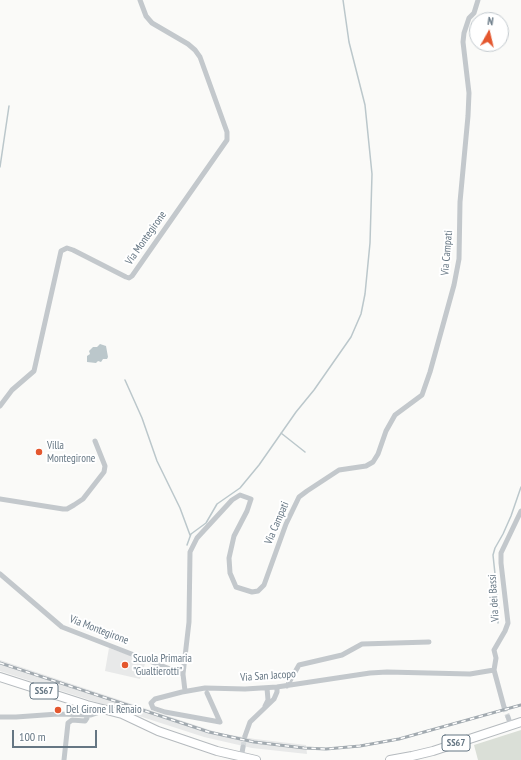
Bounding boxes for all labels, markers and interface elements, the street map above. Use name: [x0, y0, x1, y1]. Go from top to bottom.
north arrow: [469, 12, 509, 52]
text: N: [487, 14, 494, 28]
street label: Via Montegirone: [123, 209, 169, 267]
street label: Via Campati: [438, 230, 456, 276]
place label: Villa Montegirone: [47, 439, 95, 465]
marker: Villa Montegirone: [34, 447, 44, 457]
street label: Via Campati: [262, 500, 292, 546]
street label: Via dei Bassi: [486, 574, 502, 622]
street label: Via Montegirone: [67, 613, 131, 647]
place label: Scuola Primaria "Gualtierotti": [133, 652, 192, 678]
marker: Scuola Primaria "Gualtierotti": [120, 660, 130, 670]
street label: Via San Jacopo: [240, 667, 296, 685]
road number: SS67: [30, 683, 58, 699]
place label: Del Girone Il Renaio: [66, 703, 142, 717]
marker: Del Girone Il Renaio: [53, 705, 63, 715]
scale bar: [14, 722, 99, 748]
text: 100 m: [19, 729, 46, 744]
road number: SS67: [442, 735, 470, 751]

